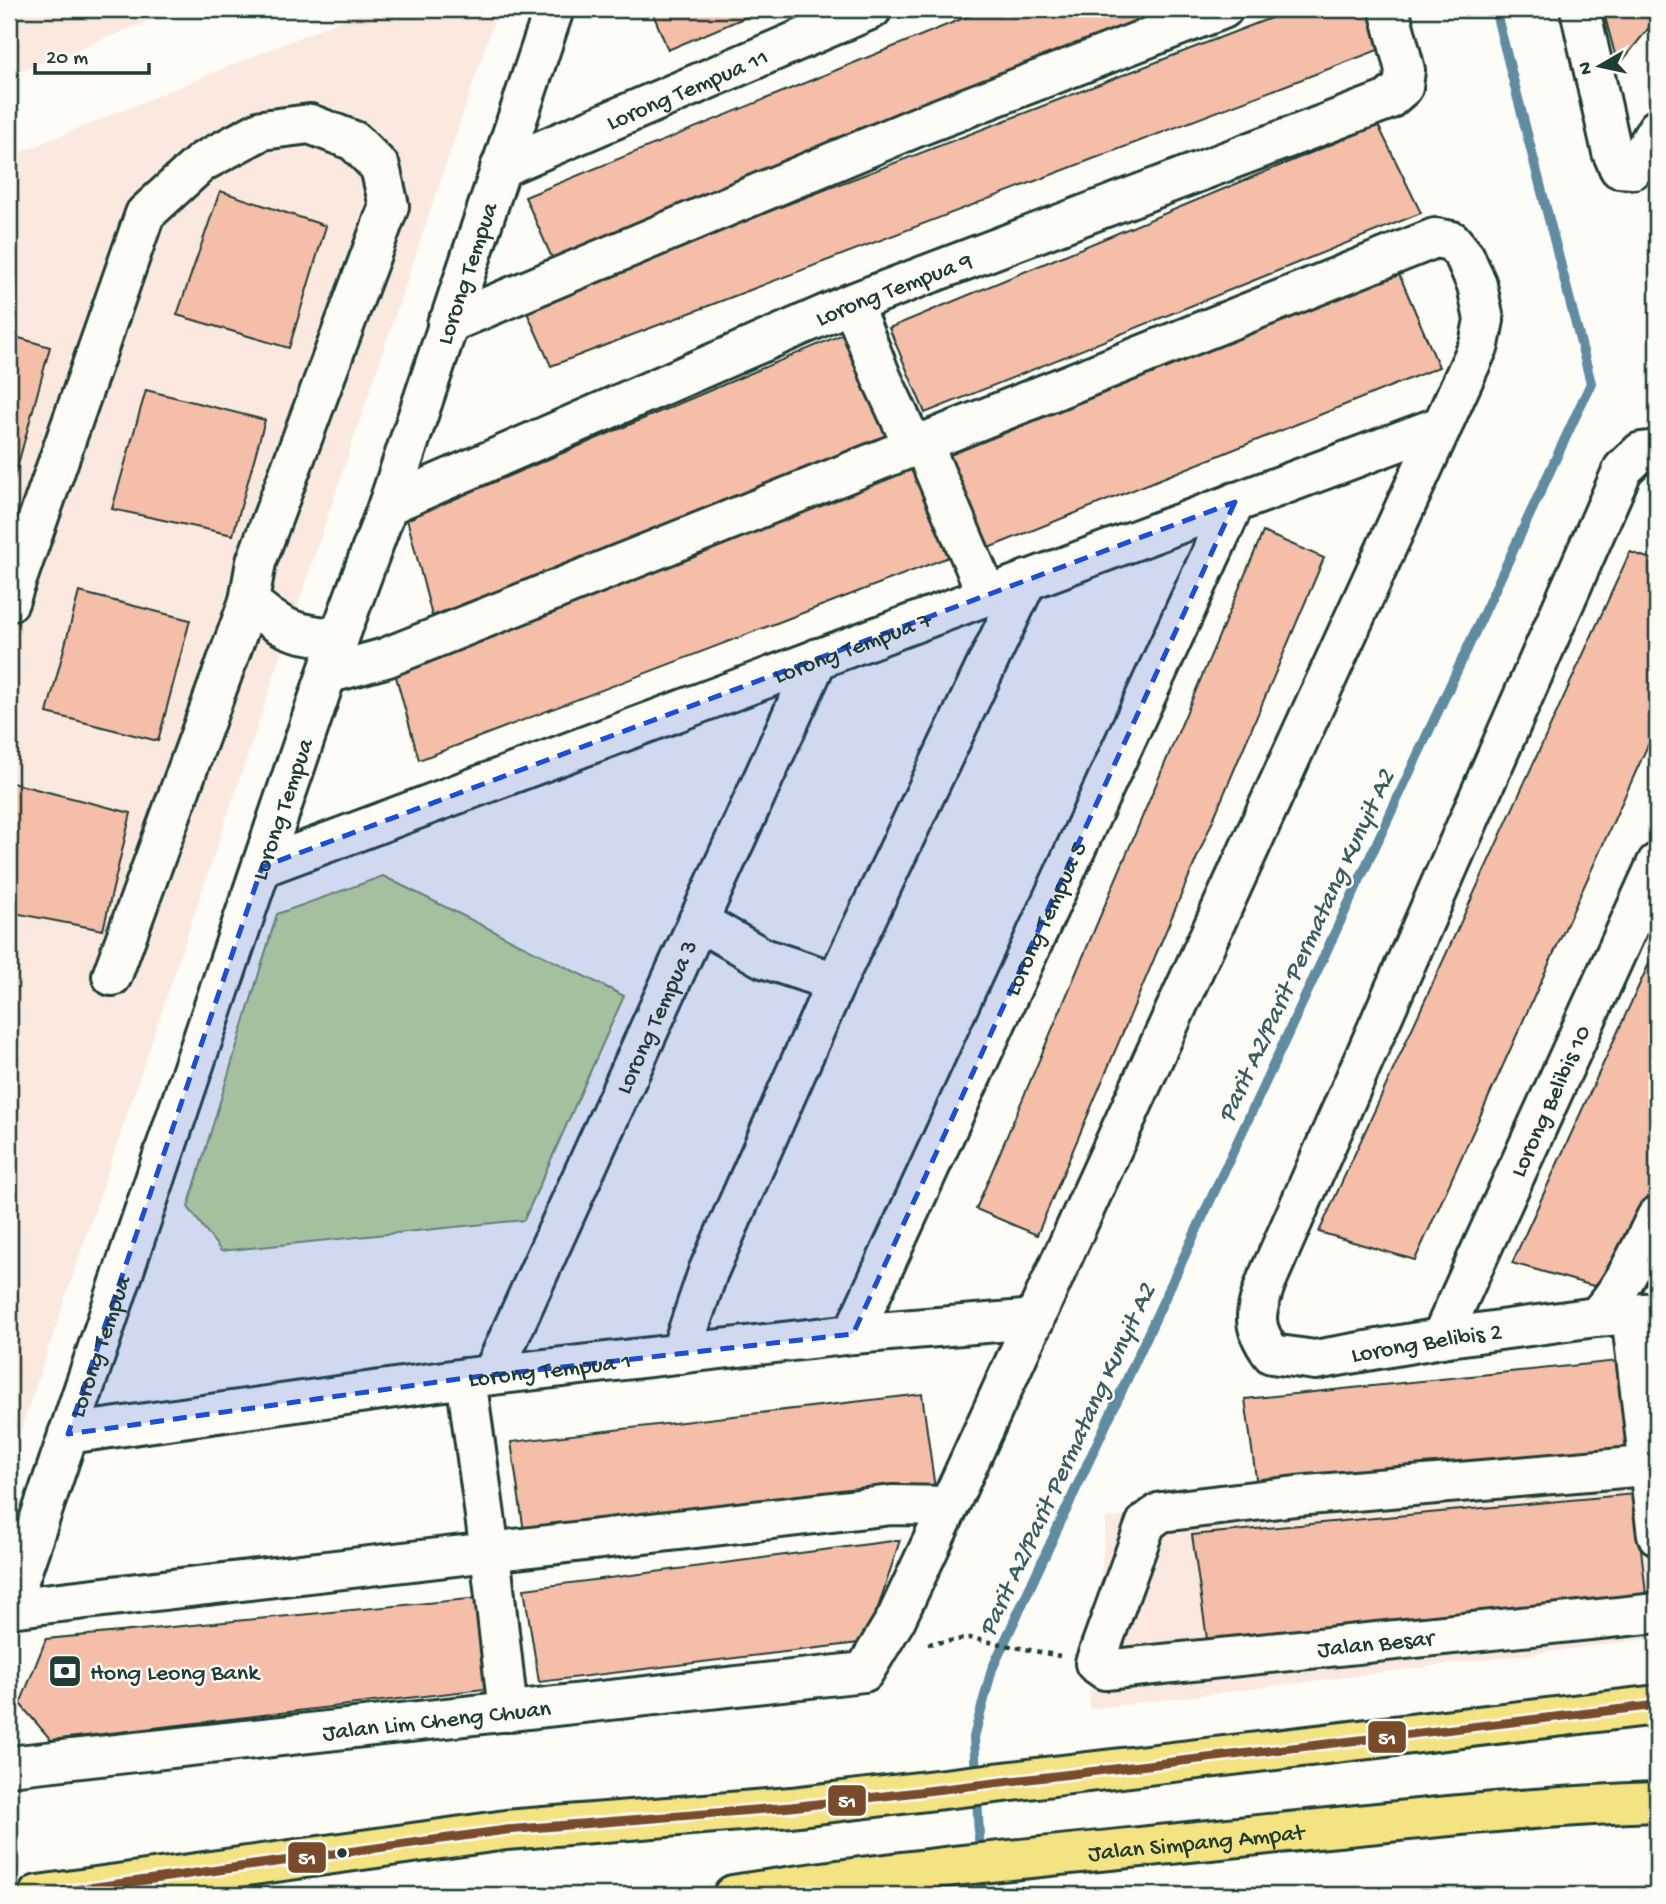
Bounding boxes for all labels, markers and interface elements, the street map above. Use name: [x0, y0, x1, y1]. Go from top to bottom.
scale bar: [35, 32, 149, 76]
north arrow: [1564, 32, 1634, 102]
street label: Lorong Tempua 11: [603, 44, 773, 139]
text: 20 m: [46, 47, 88, 72]
text: N: [1574, 60, 1599, 76]
street label: Lorong Tempua: [432, 199, 506, 349]
street label: Lorong Tempua 9: [812, 248, 977, 335]
street label: Lorong Tempua 7: [770, 607, 937, 692]
street label: Lorong Tempua: [247, 735, 322, 885]
water label: Parit A2/Parit Permatang Kunyit A2: [1213, 765, 1404, 1128]
street label: Lorong Tempua 5: [999, 838, 1095, 1001]
street label: Lorong Tempua 3: [611, 936, 706, 1099]
street label: Lorong Belibis 10: [1505, 1021, 1599, 1182]
street label: Lorong Tempua: [64, 1272, 140, 1422]
water label: Parit A2/Parit Permatang Kunyit A2: [974, 1279, 1165, 1642]
street label: Lorong Belibis 2: [1349, 1319, 1504, 1371]
street label: Lorong Tempua 1: [467, 1348, 633, 1396]
street label: Jalan Besar: [1316, 1625, 1438, 1666]
bank icon: Hong Leong Bank: [46, 1652, 84, 1690]
place label: Hong Leong Bank: [90, 1660, 261, 1689]
street label: Jalan Lim Cheng Chuan: [321, 1695, 553, 1749]
line badge: 51: [1367, 1720, 1407, 1754]
text: 51: [1378, 1729, 1396, 1752]
line badge: 51: [827, 1784, 867, 1817]
text: 51: [838, 1792, 856, 1815]
street label: Jalan Simpang Ampat: [1087, 1819, 1308, 1870]
line badge: 51: [287, 1841, 327, 1874]
unlabelled marker: [335, 1846, 349, 1860]
text: 51: [298, 1849, 316, 1872]

